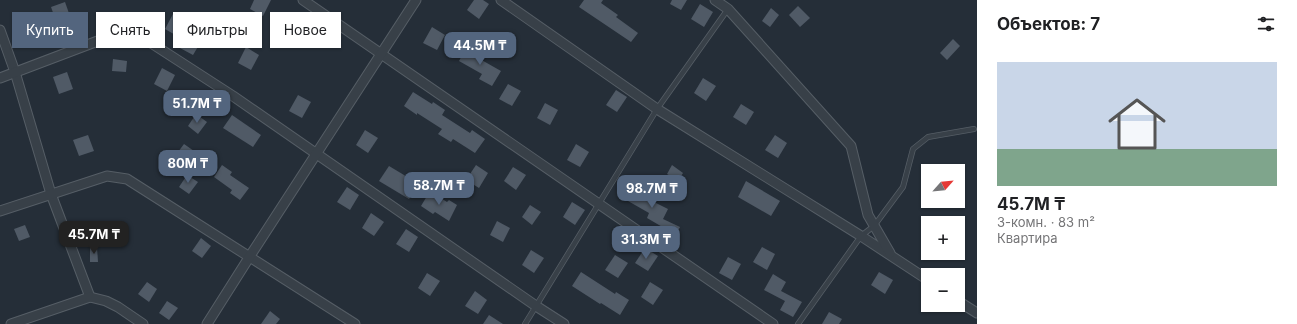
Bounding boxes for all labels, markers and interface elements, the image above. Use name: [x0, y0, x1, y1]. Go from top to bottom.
chip: Купить: [12, 12, 88, 48]
chip: Снять: [96, 12, 165, 48]
chip: Фильтры: [173, 12, 262, 48]
chip: Новое: [270, 12, 341, 48]
icon: filters: [1255, 13, 1277, 35]
text: Объектов: 7: [997, 14, 1100, 34]
pin: 44.5M ₸: [443, 32, 517, 66]
text: 44.5M ₸: [453, 37, 507, 53]
icon: home: [1101, 88, 1173, 160]
pin: 51.7M ₸: [160, 90, 234, 124]
text: 51.7M ₸: [172, 95, 222, 111]
pin: 80M ₸: [160, 150, 216, 184]
text: 80M ₸: [167, 155, 209, 171]
north arrow: [921, 164, 965, 208]
map controls: [921, 164, 965, 312]
pin: 58.7M ₸: [402, 172, 476, 206]
pin: 98.7M ₸: [615, 175, 689, 209]
text: 58.7M ₸: [413, 177, 465, 193]
text: 98.7M ₸: [626, 180, 678, 196]
text: 45.7M ₸: [997, 194, 1065, 214]
text: 3-комн. · 83 m²: [997, 214, 1095, 230]
button: +: [921, 216, 965, 260]
pin: 45.7M ₸: [57, 221, 131, 255]
text: 45.7M ₸: [68, 226, 120, 242]
pin: 31.3M ₸: [609, 226, 683, 260]
text: Квартира: [997, 230, 1058, 246]
text: 31.3M ₸: [621, 231, 671, 247]
button: −: [921, 268, 965, 312]

